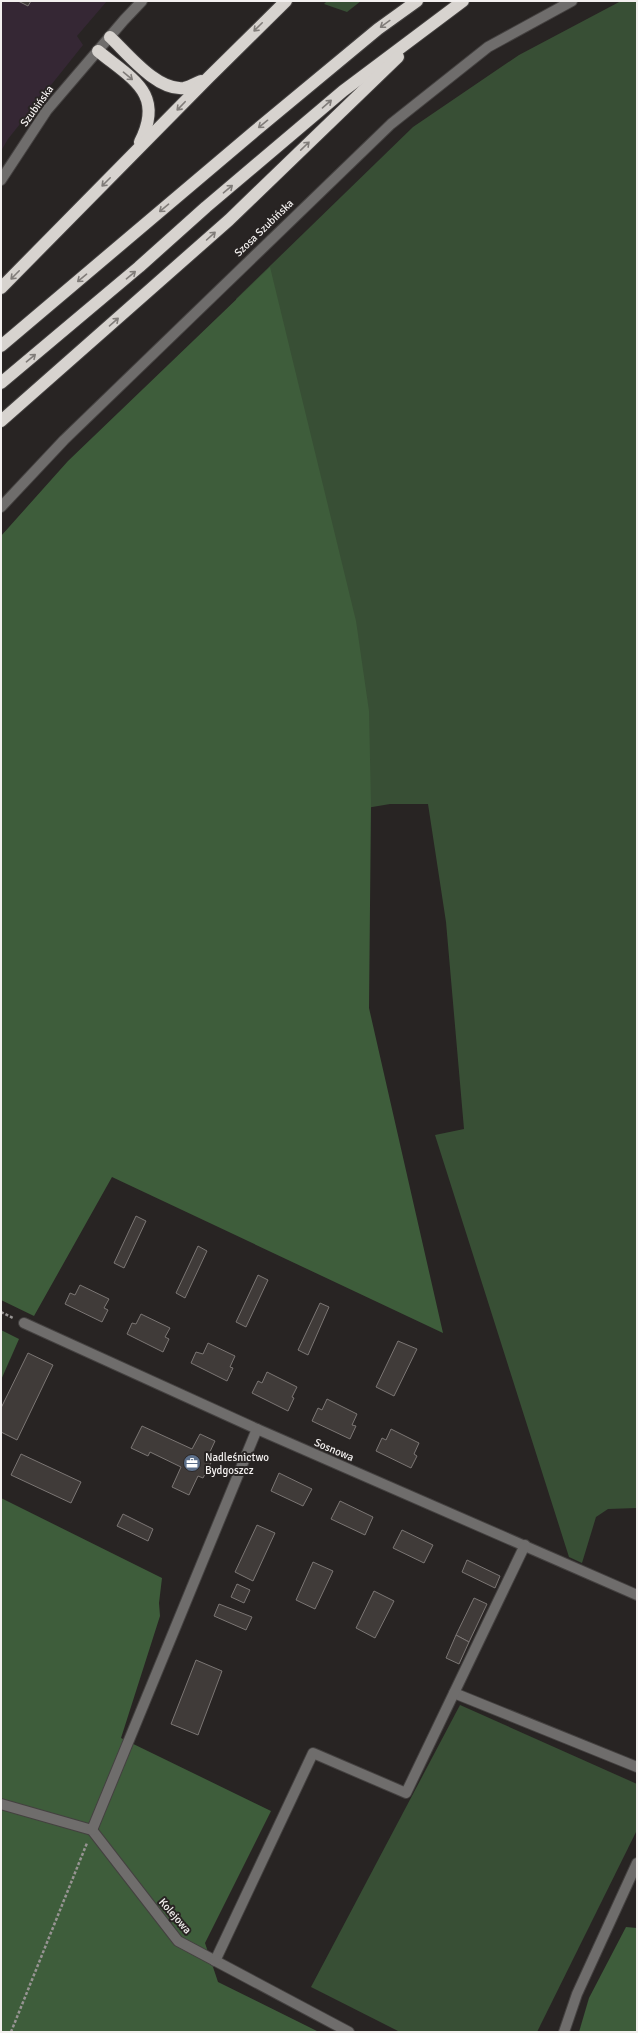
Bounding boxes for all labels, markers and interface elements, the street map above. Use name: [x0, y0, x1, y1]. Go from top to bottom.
one-way arrow: [380, 20, 391, 28]
one-way arrow: [253, 22, 263, 32]
one-way arrow: [123, 71, 133, 80]
street label: Szubińska: [18, 83, 57, 129]
one-way arrow: [322, 100, 332, 109]
one-way arrow: [176, 101, 185, 111]
one-way arrow: [257, 119, 268, 128]
one-way arrow: [300, 142, 310, 151]
one-way arrow: [101, 177, 111, 187]
one-way arrow: [223, 184, 233, 193]
street label: Szosa Szubińska: [232, 196, 297, 259]
one-way arrow: [158, 204, 169, 213]
one-way arrow: [206, 231, 216, 241]
one-way arrow: [10, 270, 20, 280]
one-way arrow: [125, 270, 136, 279]
one-way arrow: [76, 273, 87, 282]
one-way arrow: [109, 318, 119, 327]
one-way arrow: [25, 354, 36, 363]
street label: Sosnowa: [312, 1436, 356, 1464]
place label: Nadleśnictwo Bydgoszcz: [205, 1451, 269, 1477]
office icon: Nadleśnictwo Bydgoszcz: [182, 1453, 202, 1473]
street label: Kolejowa: [156, 1896, 194, 1937]

